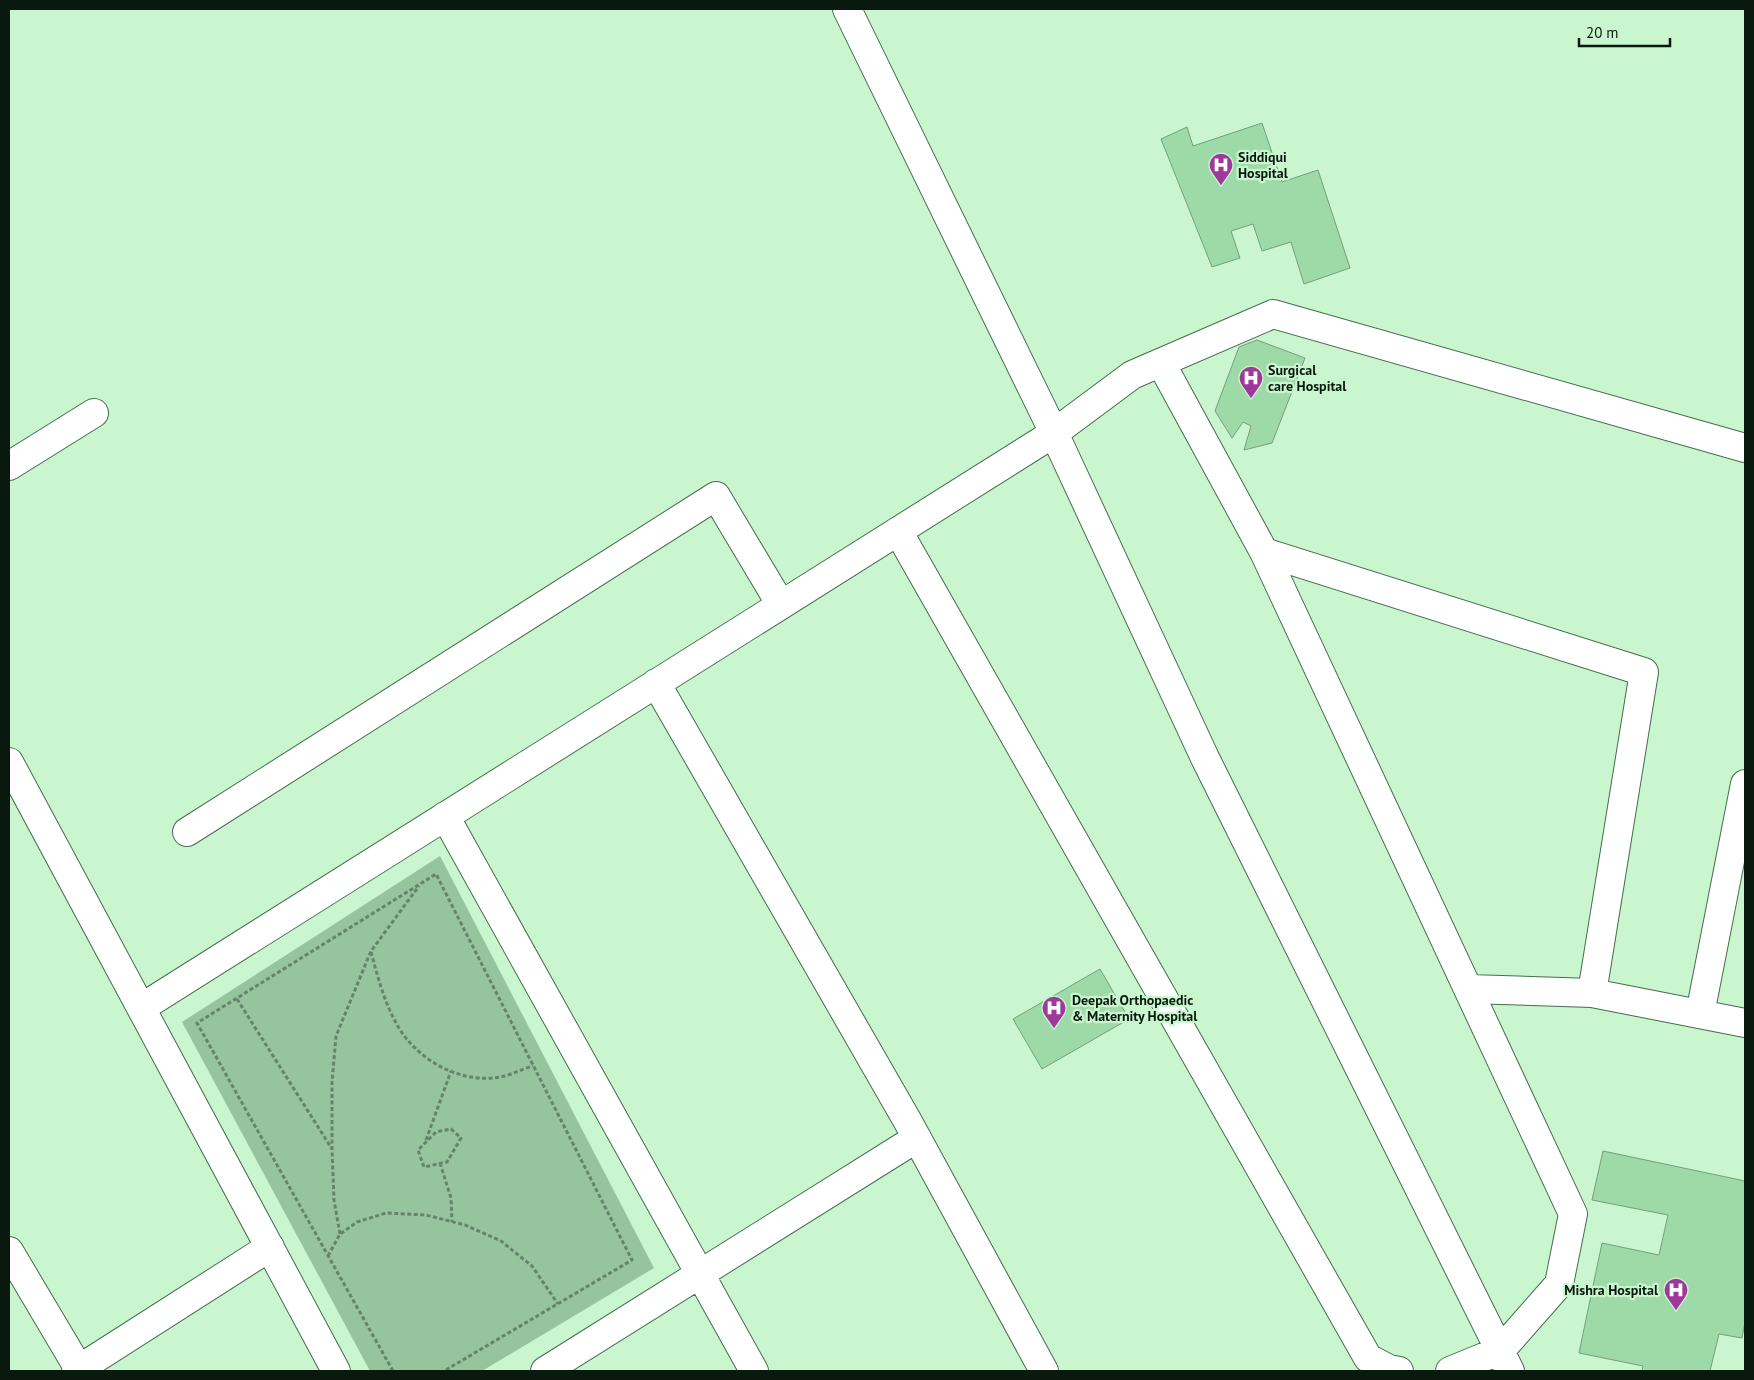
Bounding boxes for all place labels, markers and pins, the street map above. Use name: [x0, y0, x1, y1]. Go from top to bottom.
place label: Siddiqui Hospital: [1238, 148, 1289, 182]
hospital icon: Siddiqui Hospital: [1208, 152, 1234, 186]
place label: Surgical care Hospital: [1268, 361, 1347, 395]
hospital icon: Surgical care Hospital: [1238, 365, 1264, 399]
place label: Deepak Orthopaedic & Maternity Hospital: [1072, 991, 1198, 1025]
hospital icon: Deepak Orthopaedic & Maternity Hospital: [1041, 995, 1067, 1029]
hospital icon: Mishra Hospital: [1663, 1277, 1689, 1311]
place label: Mishra Hospital: [1564, 1281, 1659, 1299]

